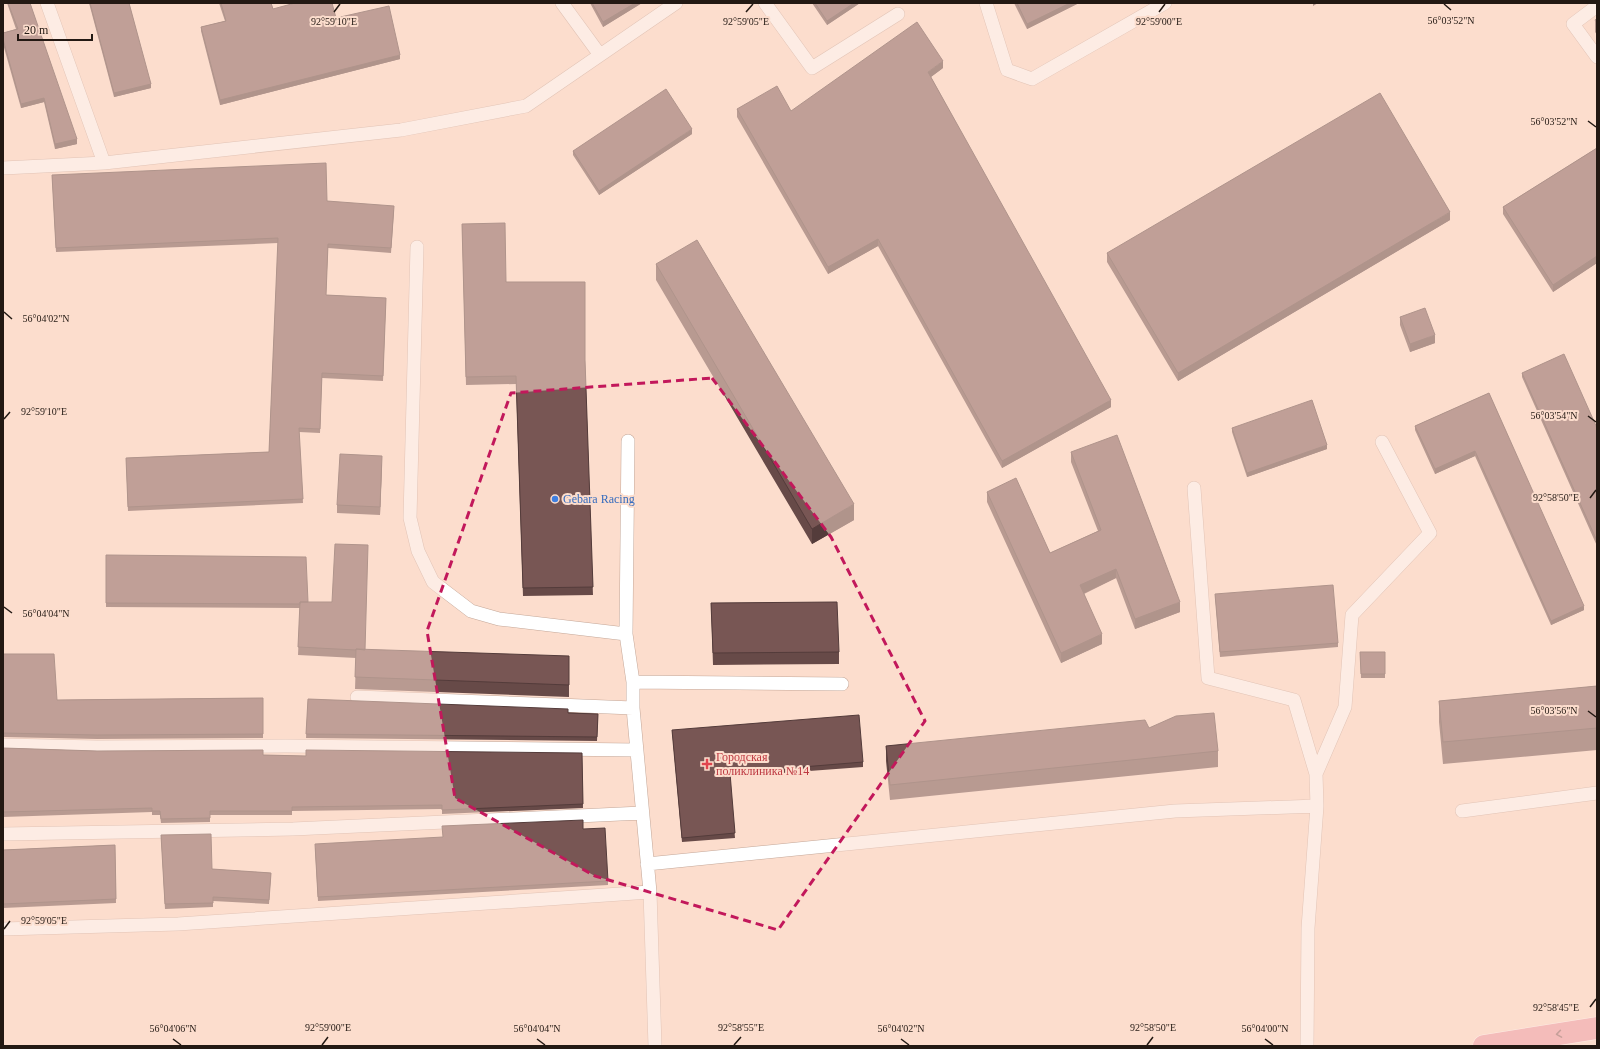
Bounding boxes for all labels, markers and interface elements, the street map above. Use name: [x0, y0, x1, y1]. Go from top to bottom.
text: 56°03'52"N: [1427, 15, 1475, 26]
scale bar: [18, 16, 92, 42]
text: 92°59'10"E: [311, 16, 357, 27]
text: 92°59'05"E: [723, 16, 769, 27]
text: 92°59'00"E: [1136, 16, 1182, 27]
text: 20 m: [24, 23, 49, 37]
text: 56°03'52"N: [1530, 116, 1578, 127]
text: 56°04'02"N: [22, 313, 70, 324]
text: 92°59'10"E: [21, 406, 67, 417]
text: 56°03'54"N: [1530, 410, 1578, 421]
place label: Gebara Racing: [563, 492, 635, 506]
text: 92°58'50"E: [1533, 492, 1579, 503]
marker: Gebara Racing: [550, 494, 560, 504]
text: 56°04'04"N: [22, 608, 70, 619]
text: 56°03'56"N: [1530, 705, 1578, 716]
place label: Городская поликлиника №14: [716, 750, 809, 778]
marker: Городская поликлиника №14: [701, 758, 713, 770]
text: 92°59'05"E: [21, 915, 67, 926]
text: 92°58'45"E: [1533, 1002, 1579, 1013]
text: 92°59'00"E: [305, 1022, 351, 1033]
text: 92°58'55"E: [718, 1022, 764, 1033]
text: 92°58'50"E: [1130, 1022, 1176, 1033]
text: 56°04'06"N: [149, 1023, 197, 1034]
text: 56°04'04"N: [513, 1023, 561, 1034]
text: 56°04'02"N: [877, 1023, 925, 1034]
text: 56°04'00"N: [1241, 1023, 1289, 1034]
one-way arrow: [1555, 1029, 1562, 1038]

